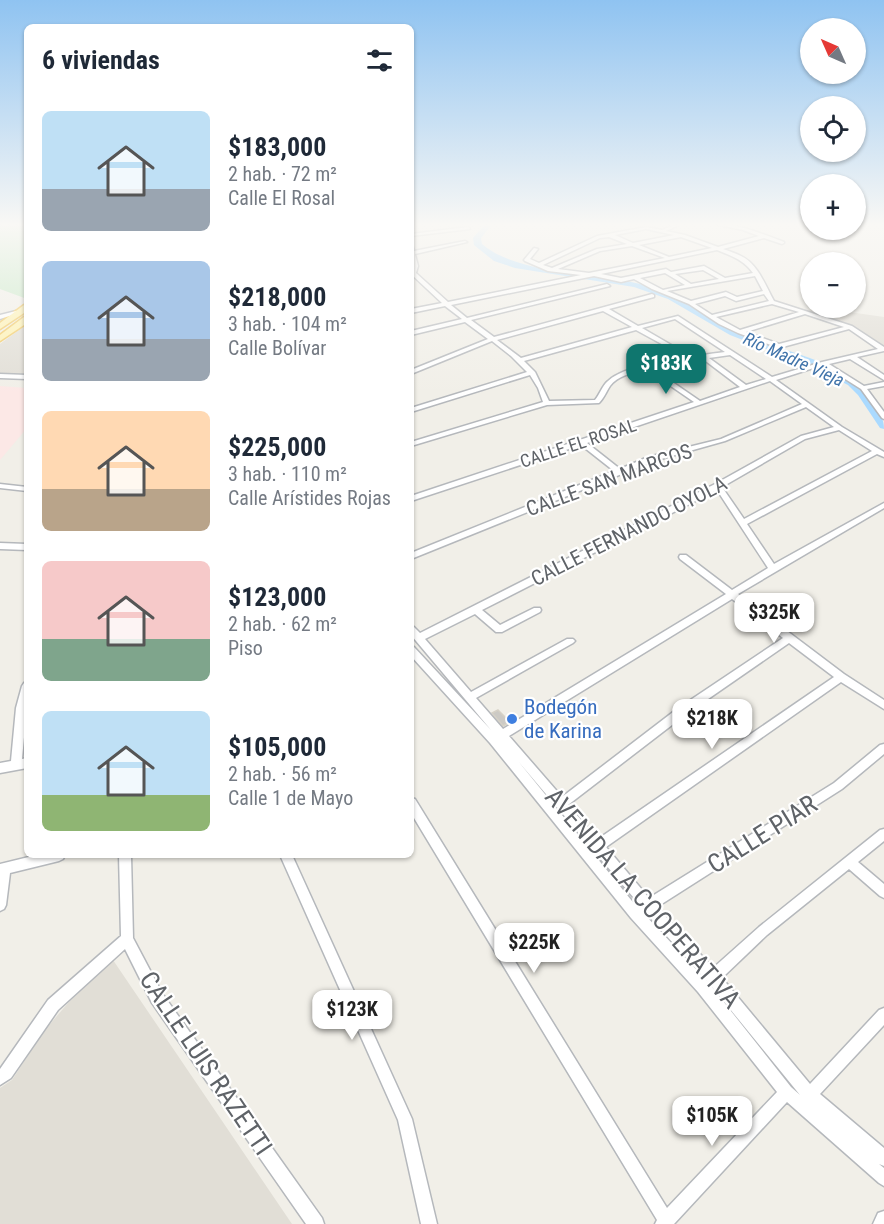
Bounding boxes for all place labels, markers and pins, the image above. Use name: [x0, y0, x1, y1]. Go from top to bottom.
pin: $183K: [624, 344, 708, 395]
pin: $325K: [732, 593, 816, 644]
place label: Bodegón de Karina: [524, 695, 602, 743]
pin: $218K: [670, 699, 754, 750]
marker: Bodegón de Karina: [505, 712, 519, 726]
pin: $225K: [492, 923, 576, 974]
pin: $123K: [310, 990, 394, 1041]
pin: $105K: [670, 1096, 754, 1147]

